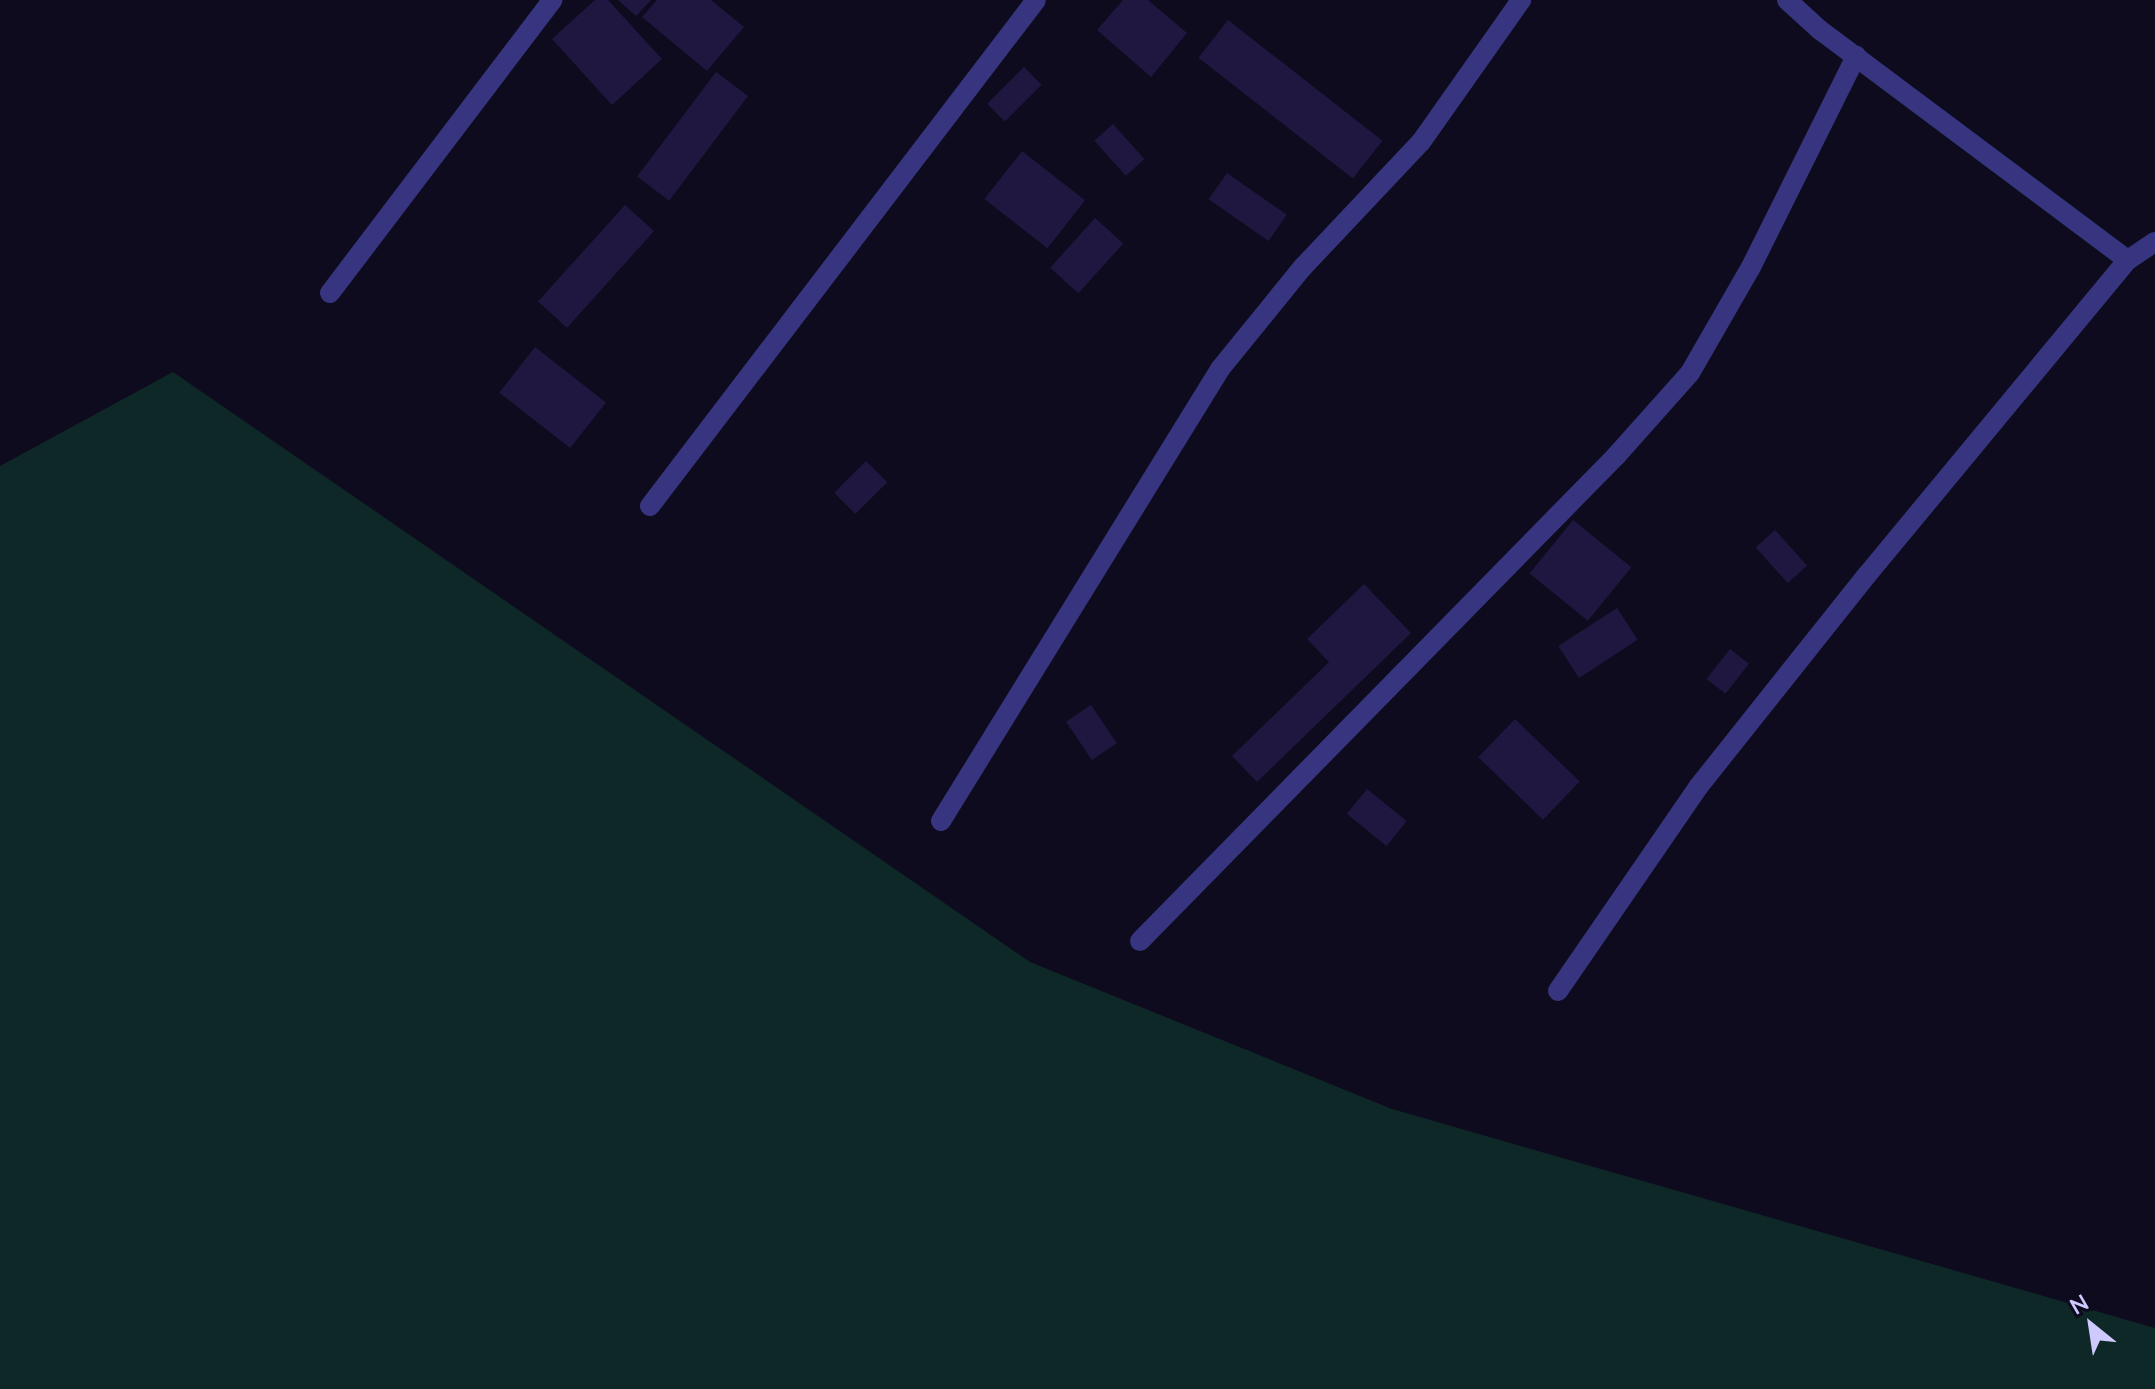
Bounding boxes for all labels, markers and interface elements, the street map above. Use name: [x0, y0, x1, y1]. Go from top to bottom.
north arrow: [2051, 1285, 2131, 1365]
text: N: [2065, 1288, 2093, 1320]

